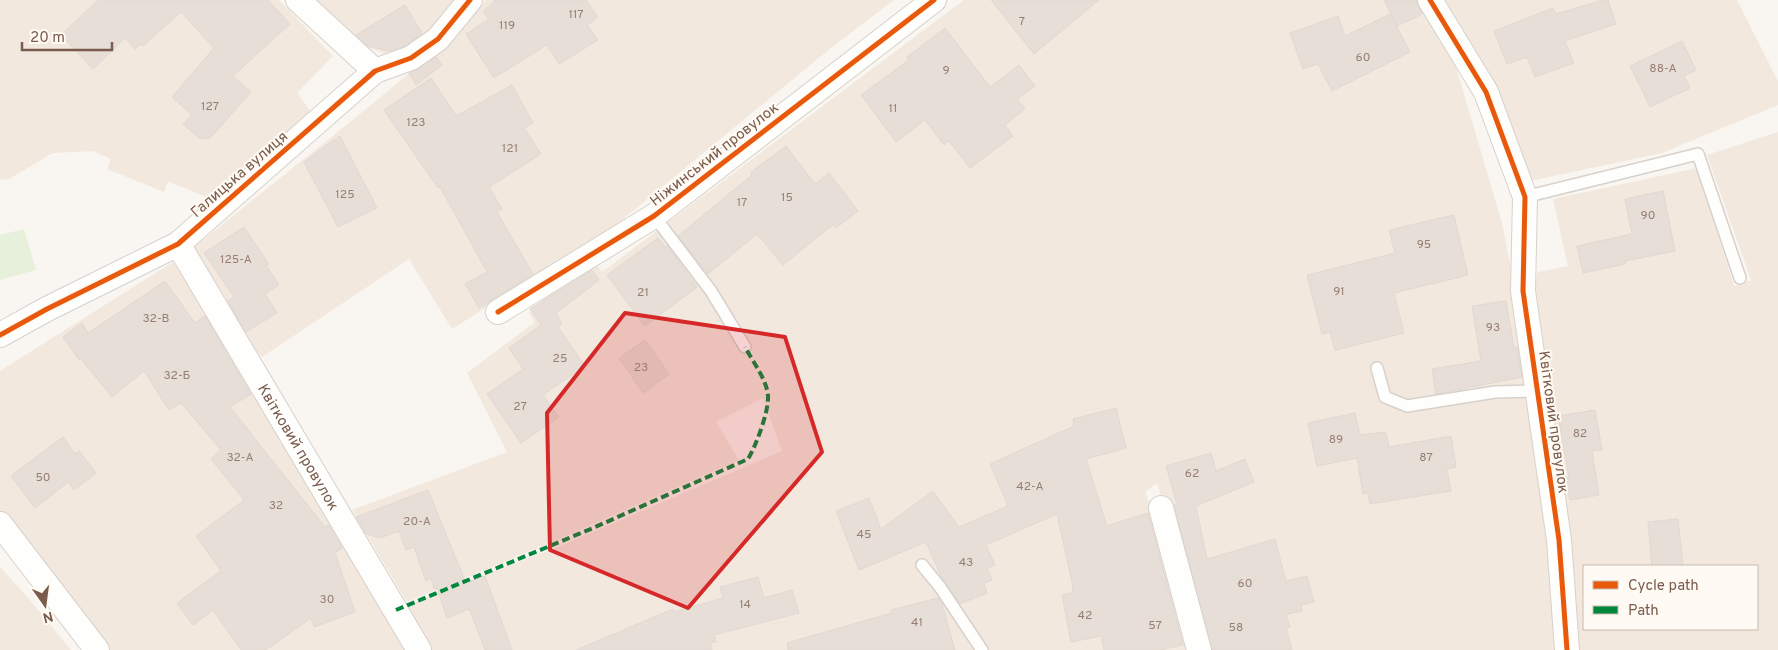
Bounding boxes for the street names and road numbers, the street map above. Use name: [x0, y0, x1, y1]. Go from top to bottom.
street label: Ніжинський провулок: [647, 99, 783, 211]
street label: Галицька вулиця: [187, 128, 292, 223]
street label: Квітковий провулок: [1533, 350, 1572, 495]
street label: Квітковий провулок: [252, 381, 342, 514]

